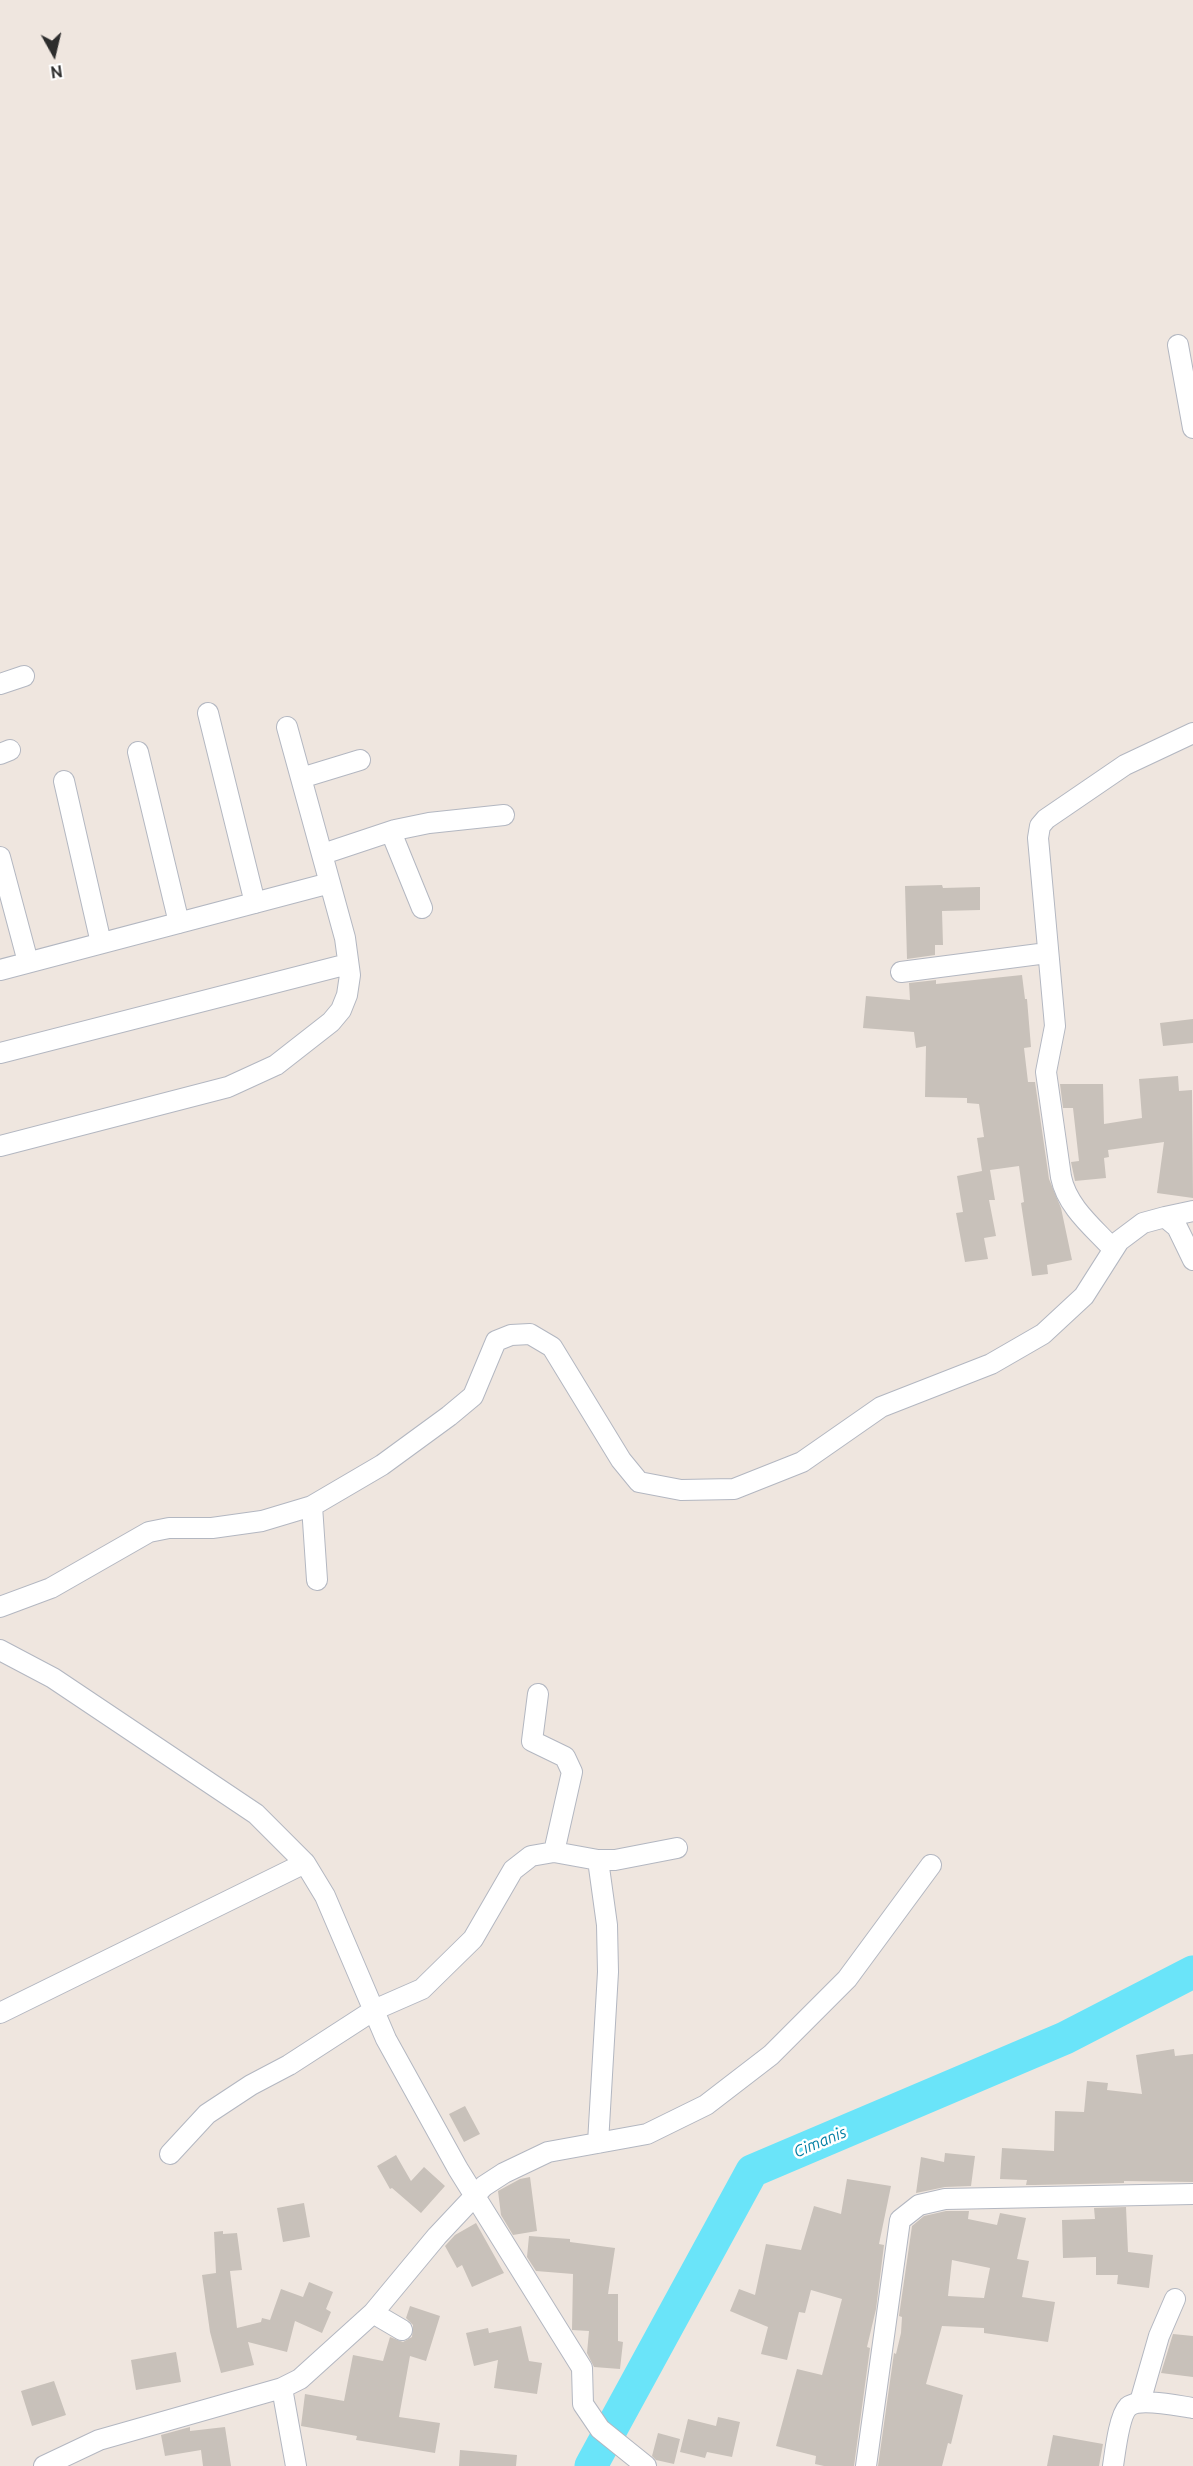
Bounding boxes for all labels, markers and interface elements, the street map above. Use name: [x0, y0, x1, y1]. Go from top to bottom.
north arrow: [24, 24, 84, 84]
text: N: [49, 62, 64, 82]
water label: Cimanis: [791, 2122, 849, 2162]

